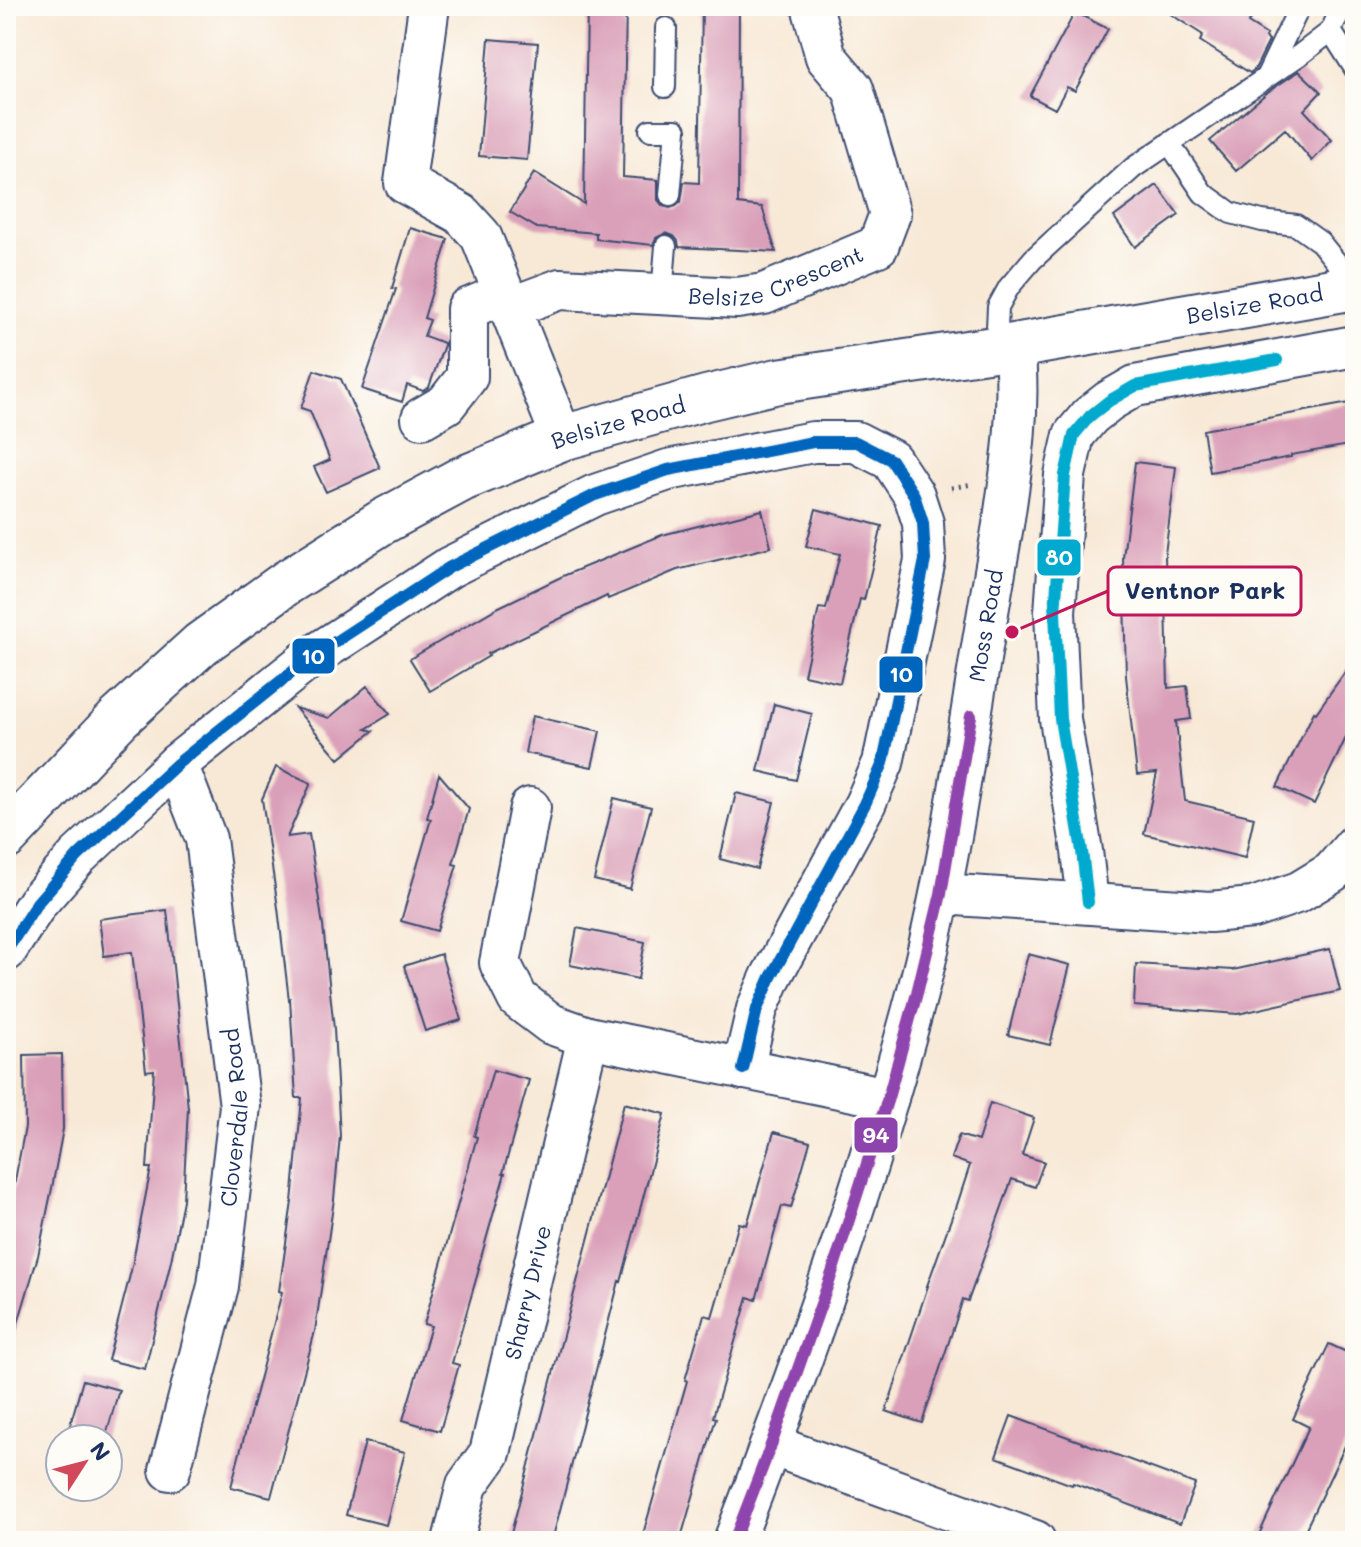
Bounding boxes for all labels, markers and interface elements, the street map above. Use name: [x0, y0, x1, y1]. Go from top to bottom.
street label: Belsize Crescent: [687, 239, 868, 312]
street label: Belsize Road: [1184, 278, 1325, 330]
street label: Belsize Road: [546, 389, 688, 455]
line badge: 80: [1036, 538, 1082, 577]
text: 80: [1045, 542, 1073, 571]
street label: Moss Road: [962, 567, 1009, 684]
callout: Ventnor Park: [1108, 567, 1301, 615]
text: Ventnor Park: [1125, 574, 1285, 605]
line badge: 10: [291, 637, 336, 675]
text: 10: [301, 641, 325, 670]
line badge: 10: [878, 655, 924, 694]
text: 10: [889, 659, 913, 688]
street label: Cloverdale Road: [213, 1027, 254, 1208]
line badge: 94: [853, 1116, 899, 1154]
text: 94: [862, 1120, 890, 1149]
street label: Sharry Drive: [497, 1222, 557, 1363]
north arrow: [44, 1423, 124, 1503]
text: N: [84, 1436, 117, 1466]

